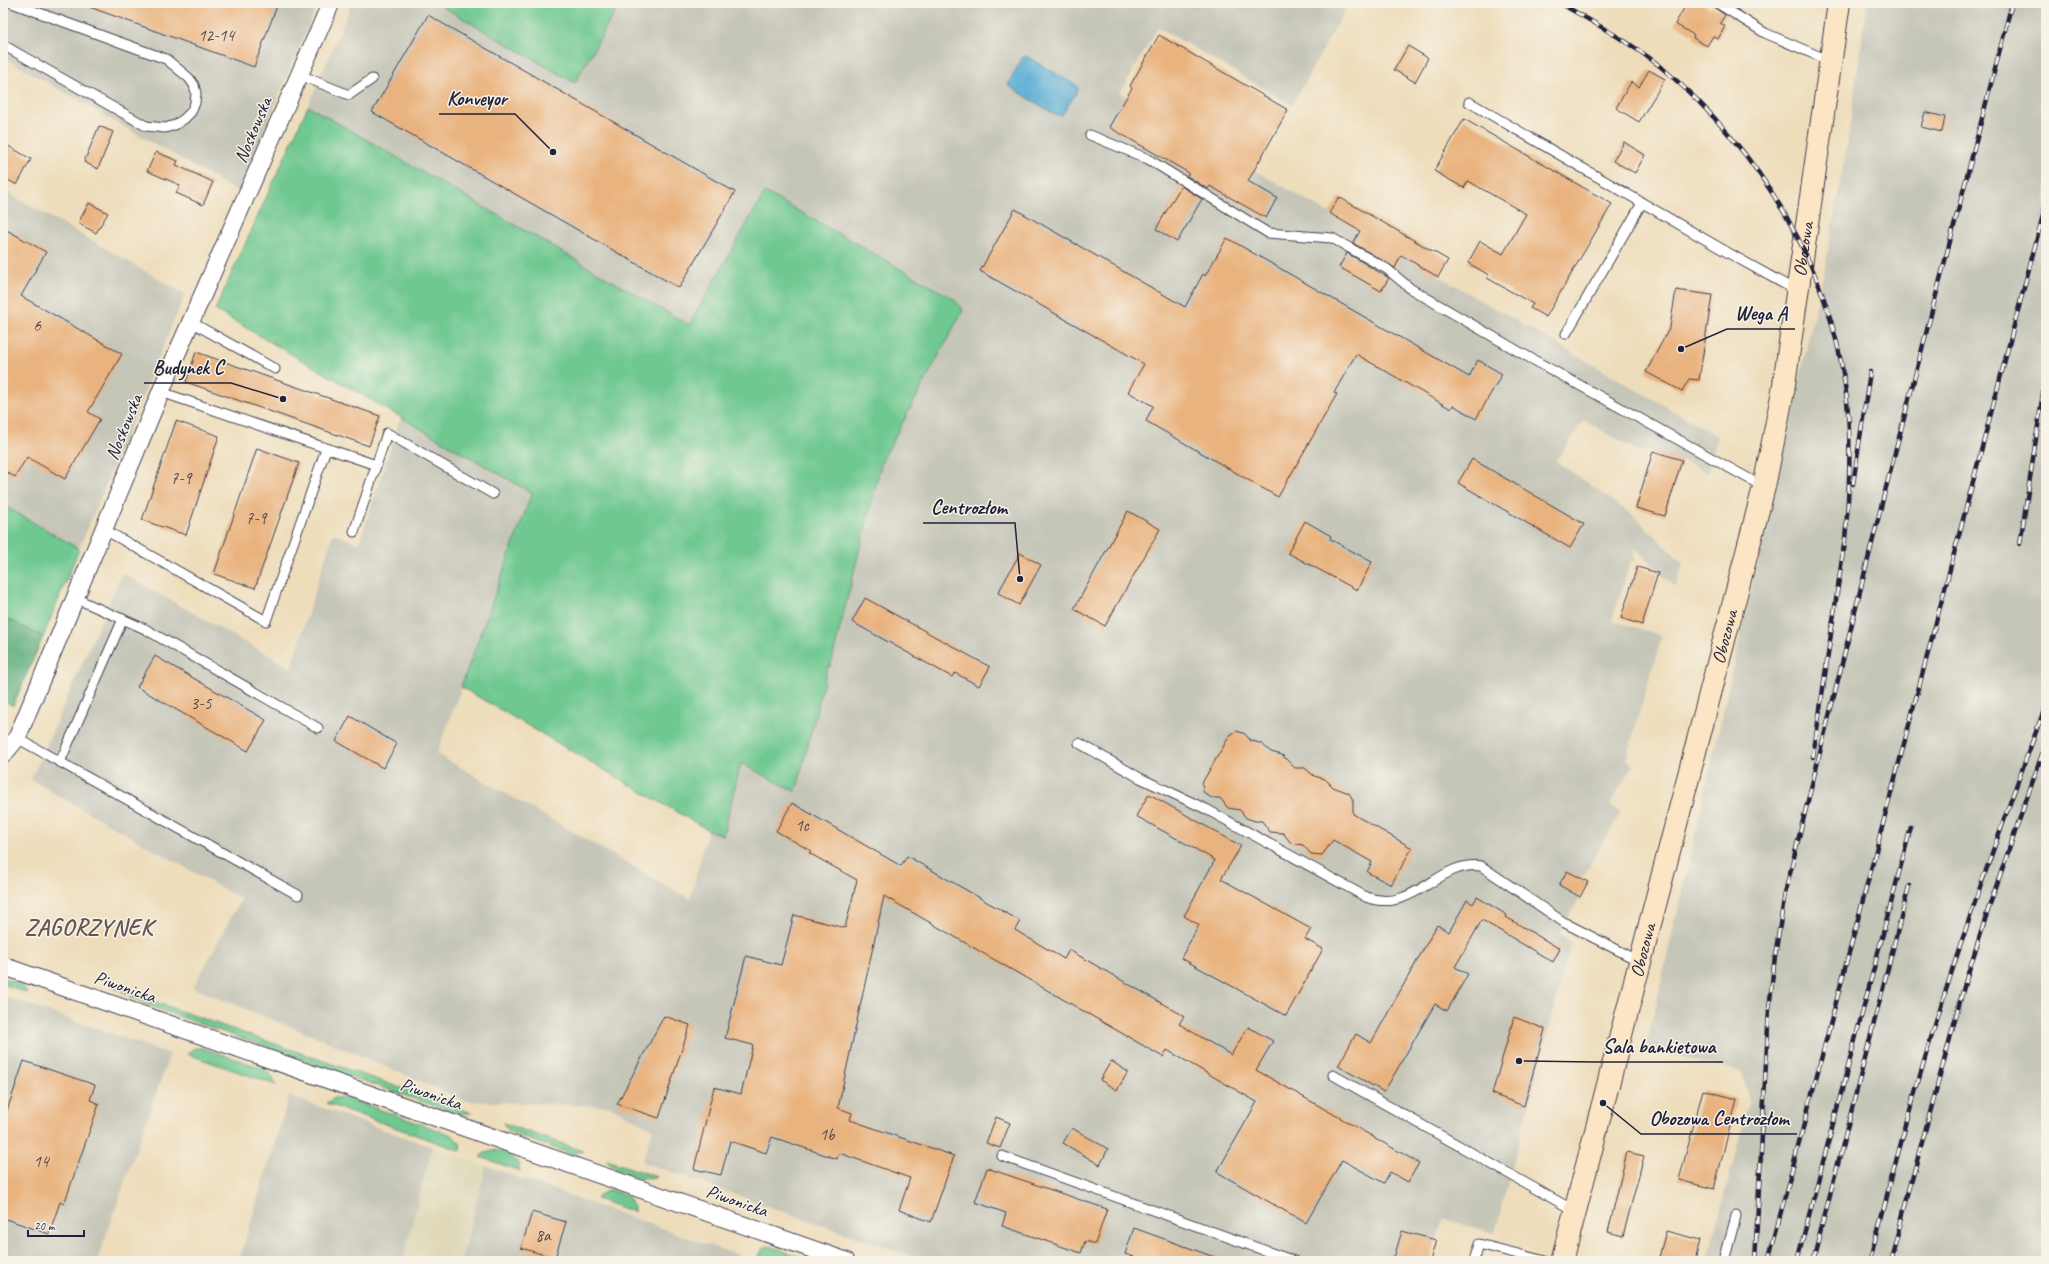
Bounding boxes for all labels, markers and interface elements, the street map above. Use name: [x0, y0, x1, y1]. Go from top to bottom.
house number: 12-14: [198, 25, 236, 46]
callout: Konveyor: [439, 82, 515, 114]
text: Konveyor: [447, 86, 510, 111]
street label: Noskowska: [228, 91, 278, 167]
street label: Obozowa: [1788, 218, 1820, 278]
callout: Wega A: [1727, 297, 1795, 329]
text: Wega A: [1735, 301, 1789, 326]
house number: 6: [33, 315, 42, 336]
callout: Budynek C: [144, 351, 231, 383]
text: Budynek C: [153, 355, 226, 381]
street label: Noskowska: [100, 388, 149, 464]
house number: 7-9: [171, 468, 193, 489]
callout: Centrozłom: [923, 491, 1015, 523]
text: Centrozłom: [931, 495, 1009, 520]
house number: 7-9: [246, 508, 268, 529]
street label: Obozowa: [1706, 605, 1744, 666]
house number: 3-5: [191, 693, 213, 714]
house number: 1c: [795, 815, 810, 836]
district label: ZAGORZYNEK: [25, 913, 157, 942]
street label: Obozowa: [1625, 919, 1662, 980]
street label: Piwonicka: [91, 965, 161, 1009]
callout: Sala bankietowa: [1595, 1030, 1723, 1062]
text: Sala bankietowa: [1602, 1034, 1718, 1059]
street label: Piwonicka: [397, 1072, 467, 1116]
callout: Obozowa Centrozłom: [1641, 1102, 1797, 1134]
text: Obozowa Centrozłom: [1649, 1106, 1790, 1131]
house number: 1b: [819, 1124, 836, 1145]
house number: 14: [33, 1151, 51, 1172]
street label: Piwonicka: [703, 1179, 773, 1223]
scale bar: [28, 1212, 84, 1238]
text: 20 m: [34, 1218, 56, 1234]
house number: 8a: [535, 1225, 552, 1246]

